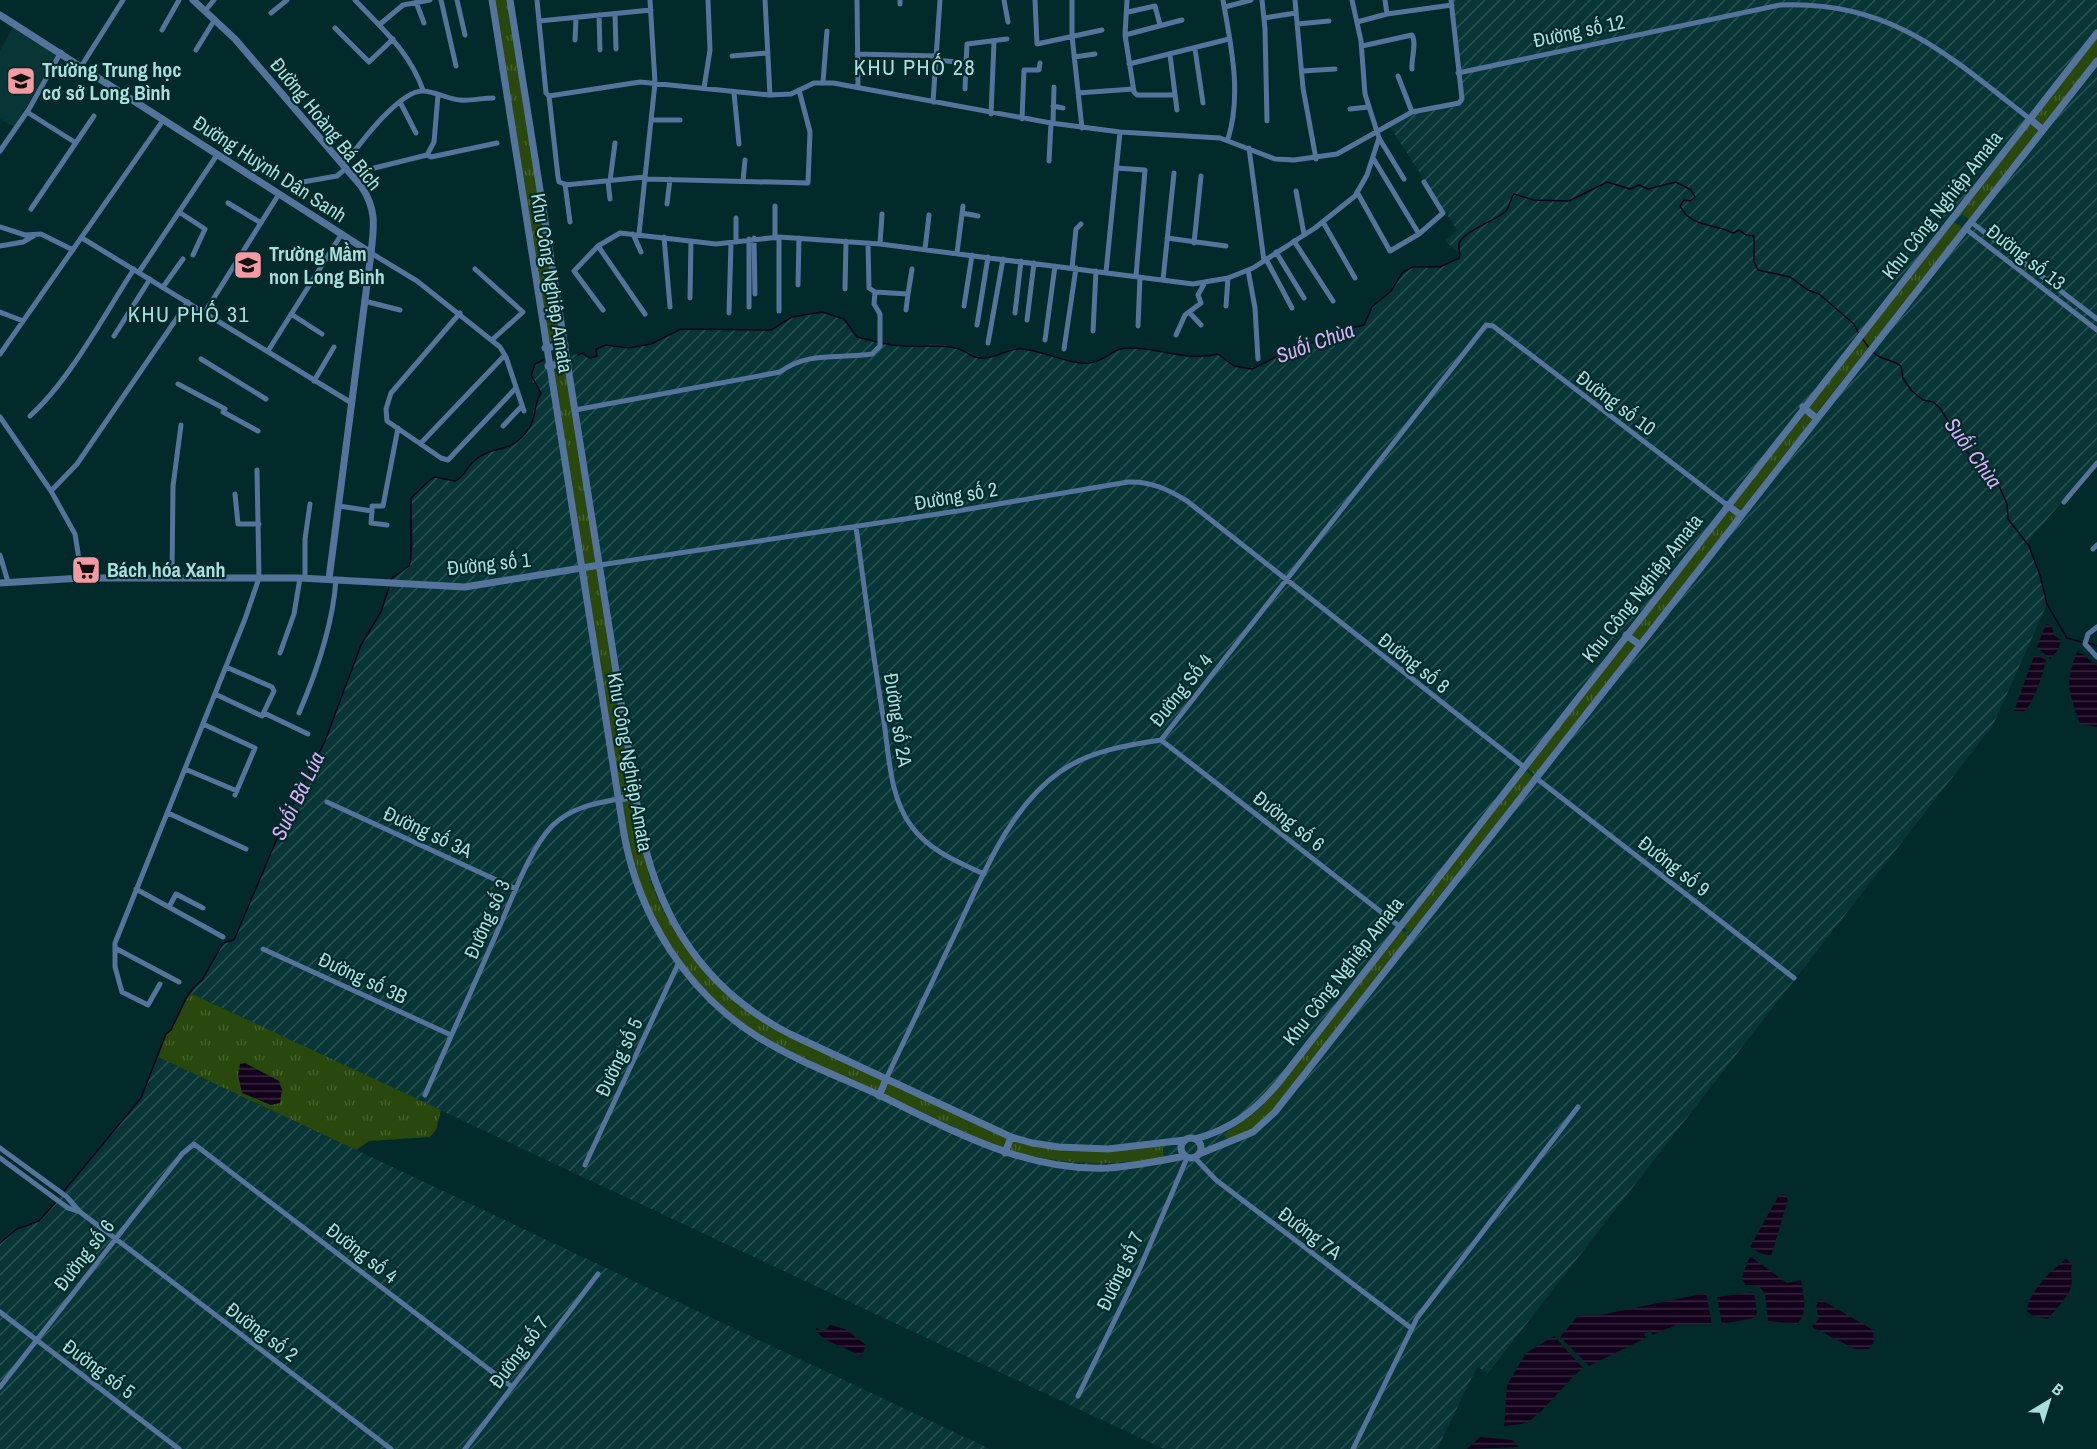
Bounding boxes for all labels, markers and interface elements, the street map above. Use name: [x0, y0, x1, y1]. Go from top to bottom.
street label: Đường số 12: [1531, 8, 1627, 53]
street label: Đường Hoàng Bá Bích: [265, 52, 388, 196]
district label: KHU PHỐ 28: [854, 52, 976, 82]
place label: Trường Trung học cơ sở Long Bình: [42, 56, 181, 106]
school or university icon: Trường Trung học cơ sở Long Bình: [5, 65, 37, 97]
street label: Đường Huỳnh Dân Sanh: [188, 109, 352, 228]
street label: Khu Công Nghiệp Amata: [1875, 125, 2008, 284]
street label: Khu Công Nghiệp Amata: [525, 191, 580, 375]
street label: Đường số 13: [1981, 217, 2071, 296]
place label: Trường Mầm non Long Bình: [269, 240, 385, 290]
school or university icon: Trường Mầm non Long Bình: [232, 249, 264, 281]
district label: KHU PHỐ 31: [128, 299, 250, 329]
water label: Suối Chùa: [1272, 315, 1358, 370]
street label: Đường số 10: [1571, 364, 1662, 441]
water label: Suối Chùa: [1938, 411, 2009, 494]
street label: Đường số 2: [912, 475, 1000, 516]
street label: Khu Công Nghiệp Amata: [1575, 508, 1708, 667]
street label: Đường số 1: [446, 546, 532, 581]
supermarket icon: Bách hóa Xanh: [70, 554, 102, 586]
place label: Bách hóa Xanh: [107, 556, 225, 583]
street label: Đường số 8: [1373, 626, 1456, 699]
street label: Đường Số 4: [1143, 648, 1218, 732]
street label: Khu Công Nghiệp Amata: [601, 670, 660, 854]
street label: Đường số 2A: [878, 671, 919, 769]
water label: Suối Bà Lúa: [264, 747, 331, 845]
street label: Đường số 6: [1248, 784, 1331, 857]
street label: Đường số 3A: [380, 799, 477, 864]
street label: Đường số 9: [1633, 829, 1716, 902]
street label: Đường số 3: [457, 875, 516, 963]
street label: Khu Công Nghiệp Amata: [1276, 891, 1409, 1050]
street label: Đường số 3B: [315, 945, 412, 1010]
street label: Đường số 5: [589, 1013, 649, 1101]
street label: Đường 7A: [1273, 1200, 1348, 1265]
street label: Đường số 6: [47, 1213, 120, 1296]
street label: Đường số 4: [321, 1216, 404, 1289]
street label: Đường số 7: [1090, 1227, 1150, 1315]
street label: Đường số 2: [221, 1296, 304, 1368]
street label: Đường số 7: [483, 1310, 555, 1393]
street label: Đường số 5: [58, 1333, 141, 1405]
north arrow: [2019, 1371, 2079, 1431]
text: B: [2048, 1378, 2069, 1401]

